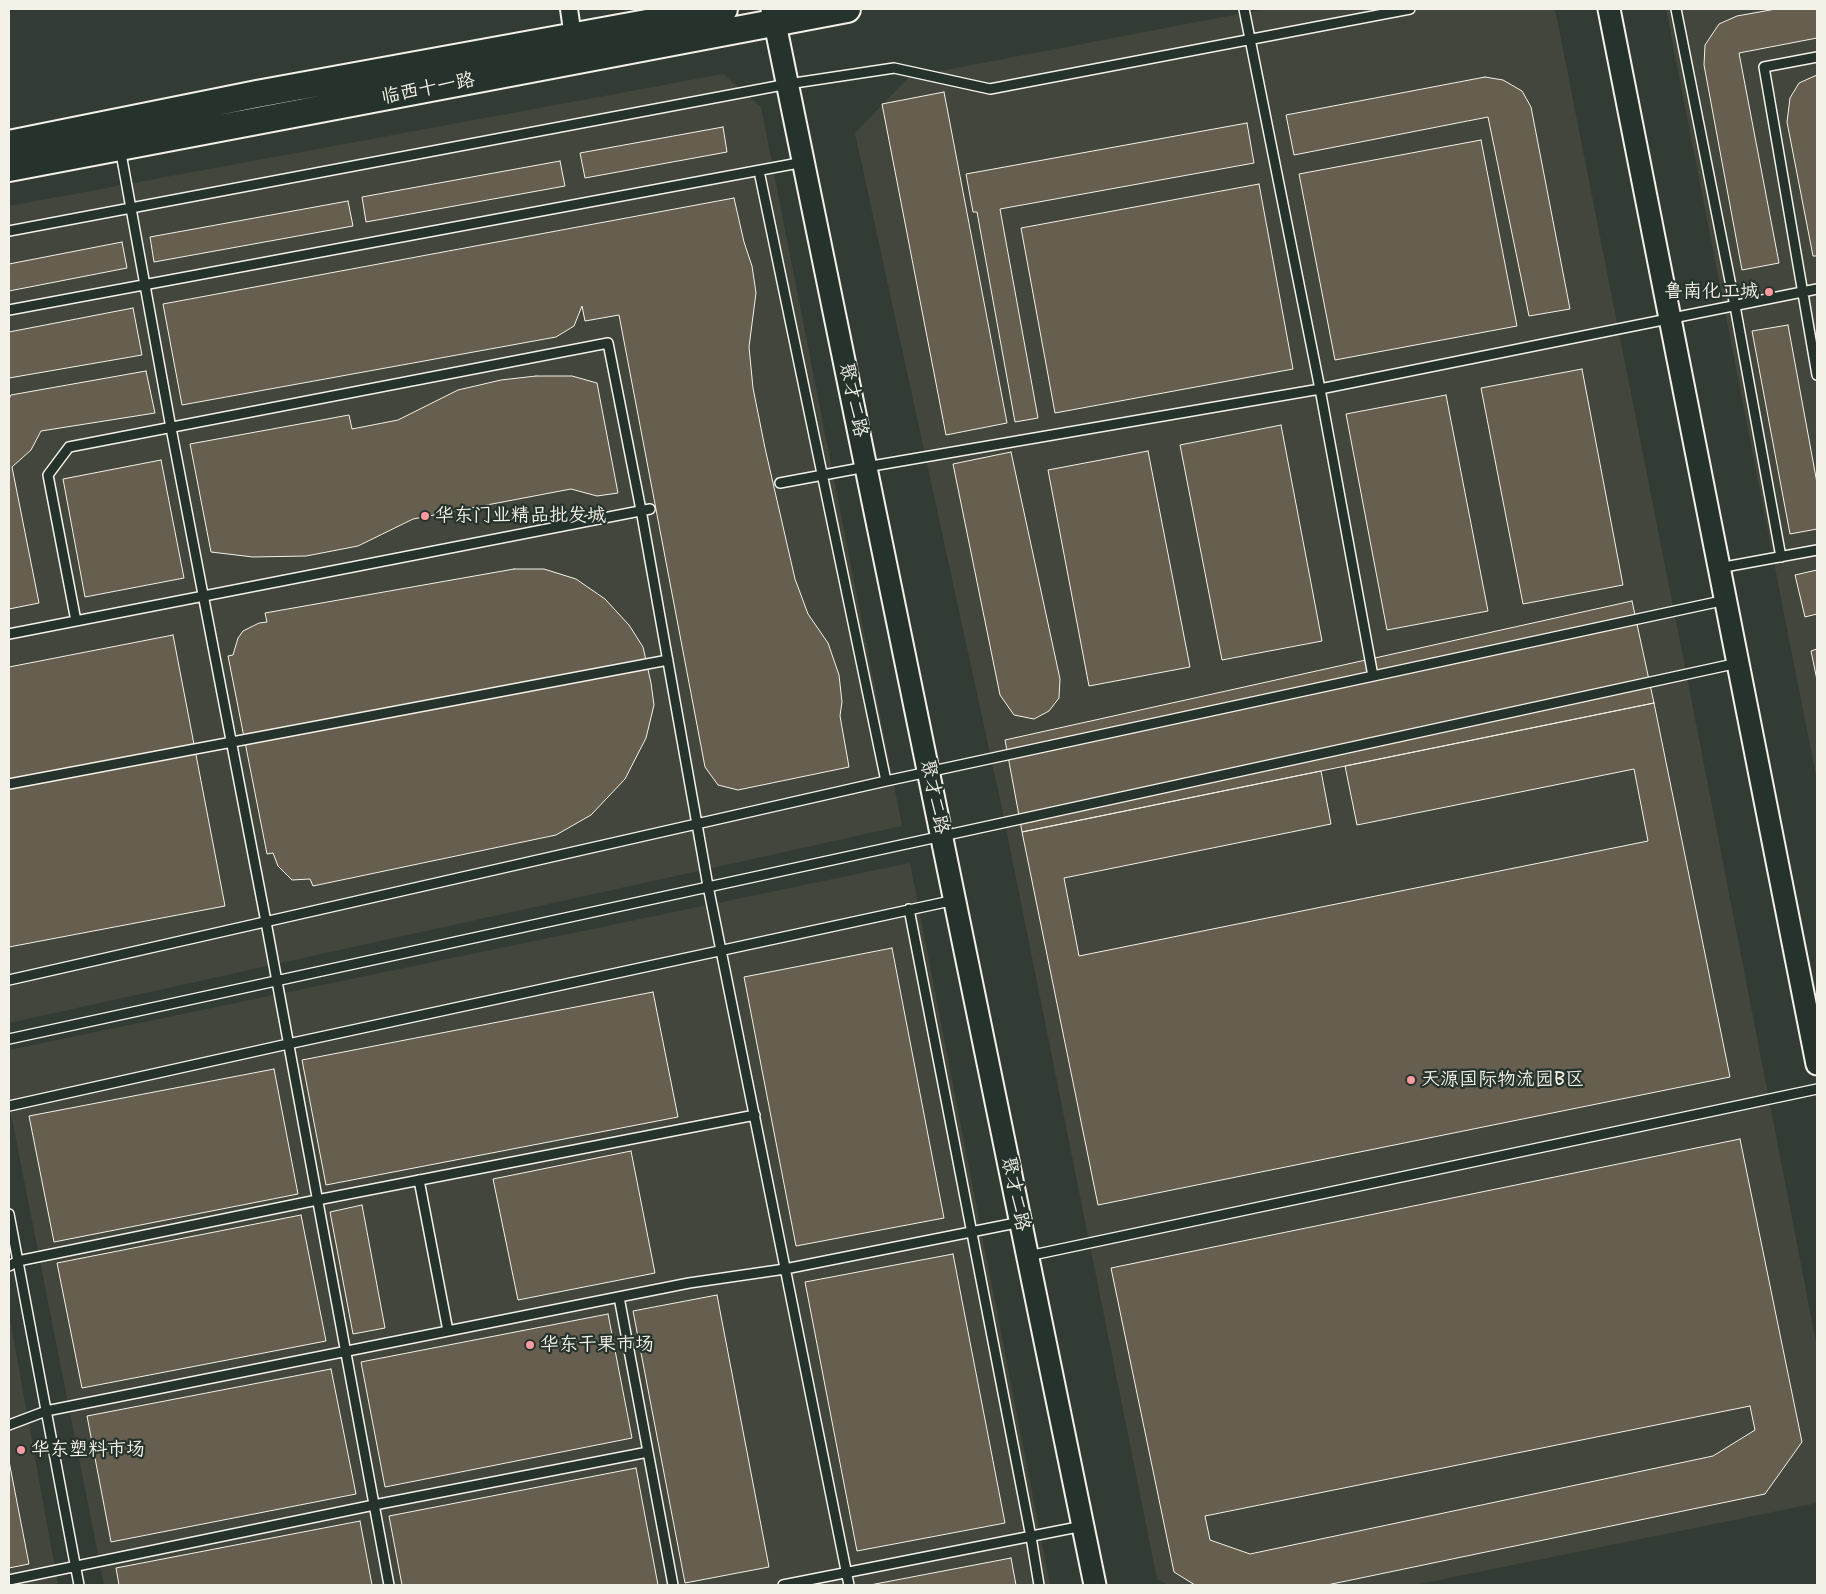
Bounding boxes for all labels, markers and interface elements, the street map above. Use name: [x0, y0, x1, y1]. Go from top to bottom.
street label: 临西十一路: [379, 69, 477, 109]
place label: 鲁南化工城: [1664, 281, 1759, 303]
marker: 鲁南化工城: [1763, 286, 1775, 298]
street label: 聚才二路: [834, 360, 872, 440]
place label: 华东门业精品批发城: [435, 505, 606, 527]
marker: 华东门业精品批发城: [419, 510, 431, 522]
street label: 聚才二路: [915, 757, 953, 837]
place label: 天源国际物流园B区: [1421, 1069, 1584, 1091]
marker: 天源国际物流园B区: [1405, 1074, 1417, 1086]
street label: 聚才二路: [996, 1154, 1034, 1234]
place label: 华东干果市场: [540, 1334, 654, 1356]
marker: 华东干果市场: [524, 1339, 536, 1351]
place label: 华东塑料市场: [31, 1439, 145, 1461]
marker: 华东塑料市场: [15, 1444, 27, 1456]

